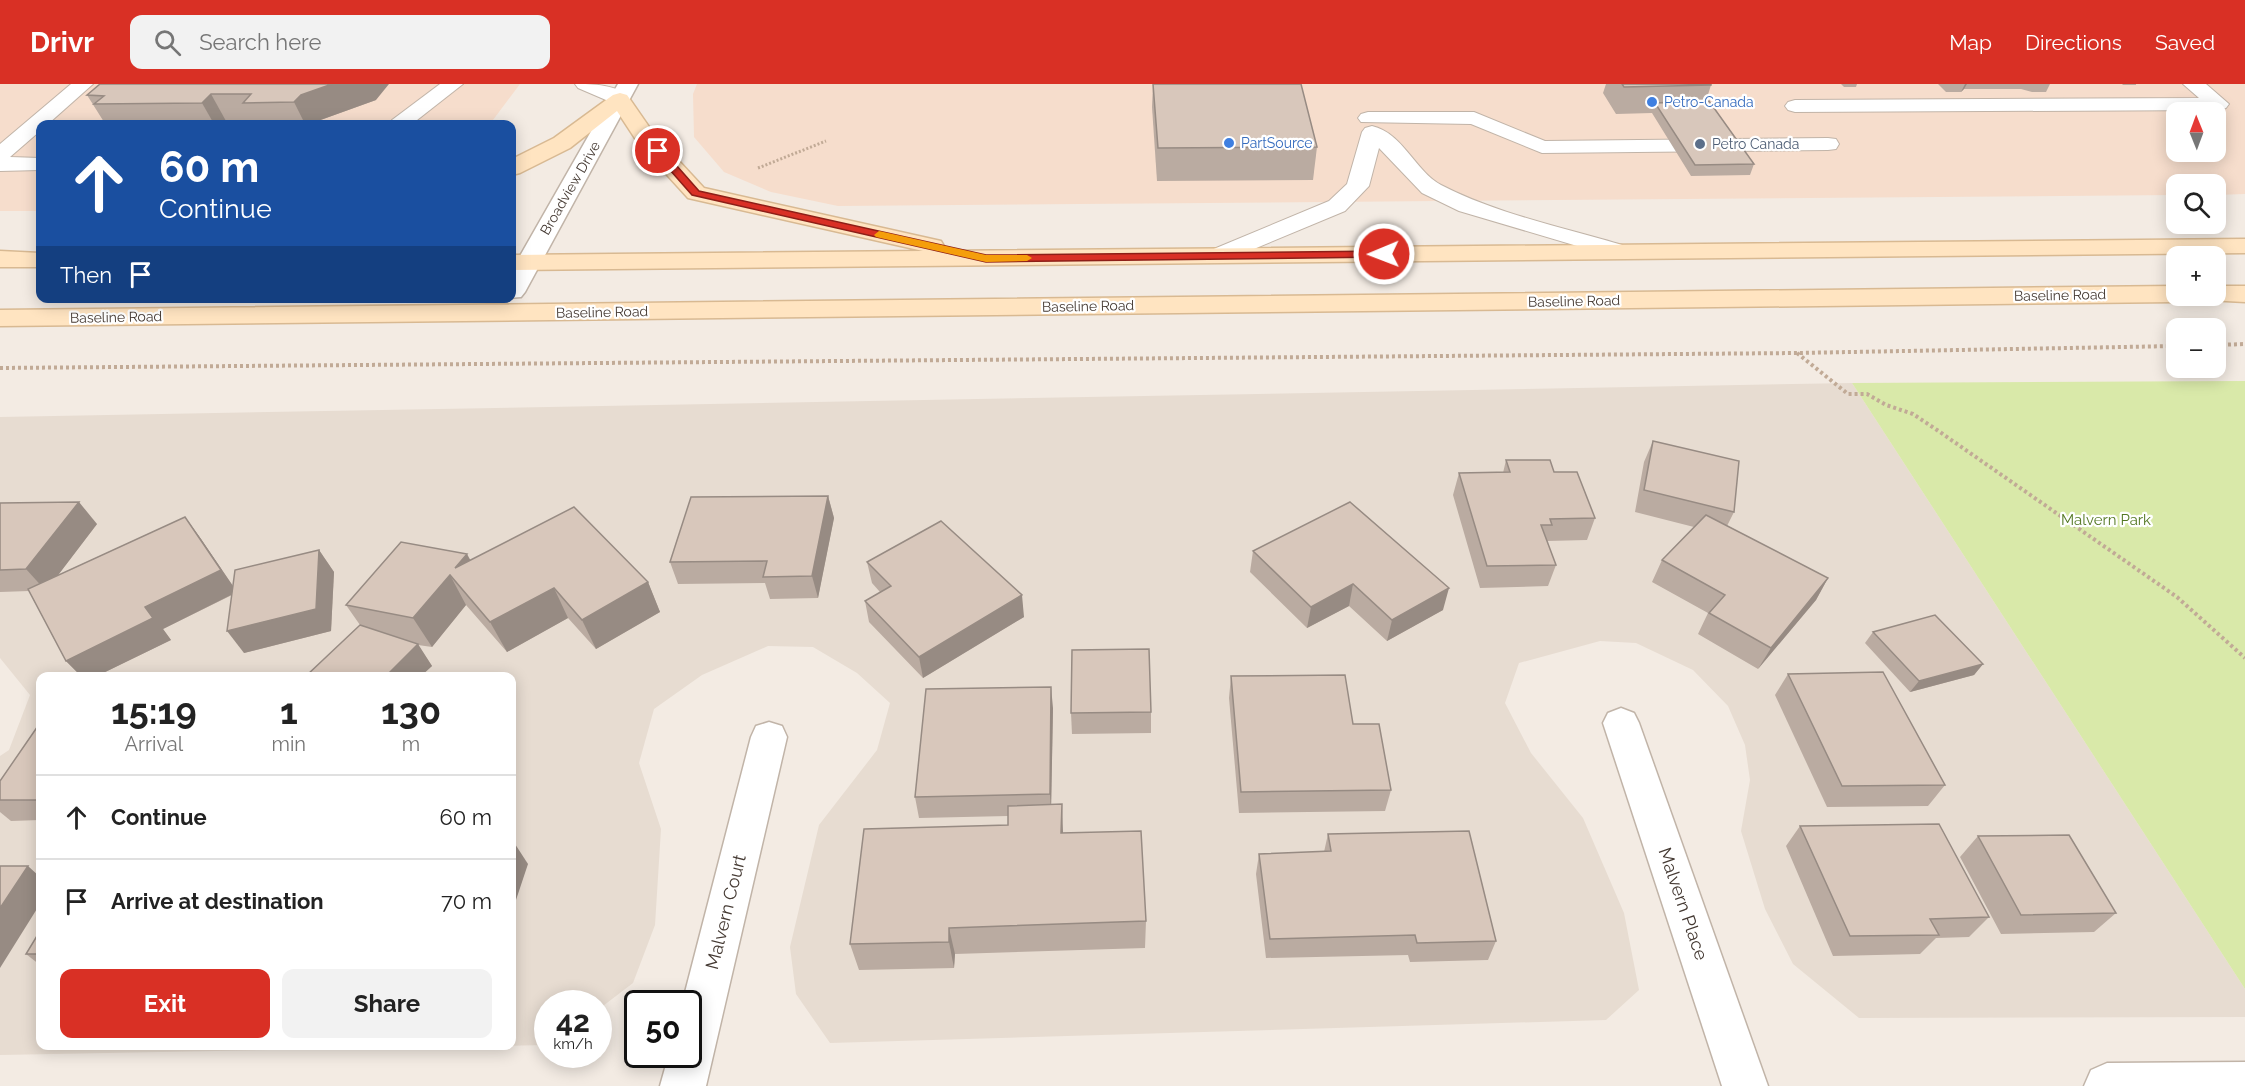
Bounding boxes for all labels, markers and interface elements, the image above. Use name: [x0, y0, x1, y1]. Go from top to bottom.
search box: [130, 15, 550, 69]
text: Drivr: [30, 26, 94, 59]
icon: search: [151, 26, 184, 59]
text: Search here: [199, 29, 321, 55]
text: Map: [1949, 30, 1992, 55]
text: Directions: [2025, 30, 2122, 55]
text: Saved: [2155, 30, 2215, 55]
place label: Petro-Canada: [1664, 94, 1754, 110]
marker: Petro-Canada: [1645, 95, 1659, 109]
north arrow: [2166, 102, 2226, 162]
map controls: [2166, 102, 2226, 378]
pin: [632, 125, 683, 176]
icon: arrive: [641, 134, 674, 167]
place label: PartSource: [1241, 135, 1313, 151]
marker: PartSource: [1222, 136, 1236, 150]
place label: Petro Canada: [1712, 136, 1799, 152]
marker: Petro Canada: [1693, 137, 1707, 151]
street label: Broadview Drive: [537, 138, 603, 238]
text: 60 m: [159, 143, 259, 192]
icon: ahead: [60, 144, 138, 222]
button: search: [2166, 174, 2226, 234]
text: Continue: [159, 193, 272, 224]
position arrow: [1352, 222, 1416, 286]
button: +: [2166, 246, 2226, 306]
icon: arrive: [124, 258, 157, 291]
text: Then: [60, 262, 112, 288]
street label: Baseline Road: [2014, 286, 2106, 304]
street label: Baseline Road: [1528, 292, 1620, 310]
street label: Baseline Road: [1042, 297, 1134, 315]
street label: Baseline Road: [556, 303, 648, 321]
street label: Baseline Road: [70, 308, 162, 326]
button: −: [2166, 318, 2226, 378]
park label: Malvern Park: [2061, 511, 2151, 529]
text: 15:19: [111, 690, 197, 732]
text: 1: [280, 690, 298, 732]
text: 130: [381, 690, 441, 732]
text: Arrival: [124, 732, 183, 756]
text: min: [272, 732, 306, 756]
text: m: [402, 732, 420, 756]
icon: ahead: [60, 801, 93, 834]
text: Continue: [111, 804, 207, 830]
text: 60 m: [439, 804, 492, 830]
street label: Malvern Place: [1654, 845, 1713, 963]
street label: Malvern Court: [701, 852, 750, 971]
icon: arrive: [60, 885, 93, 918]
text: Arrive at destination: [111, 888, 324, 914]
text: 70 m: [441, 888, 492, 914]
button: Exit: [60, 969, 270, 1038]
button: Share: [282, 969, 492, 1038]
speed limit sign: 50: [624, 990, 702, 1068]
text: 42: [556, 1004, 590, 1039]
text: km/h: [553, 1035, 593, 1053]

